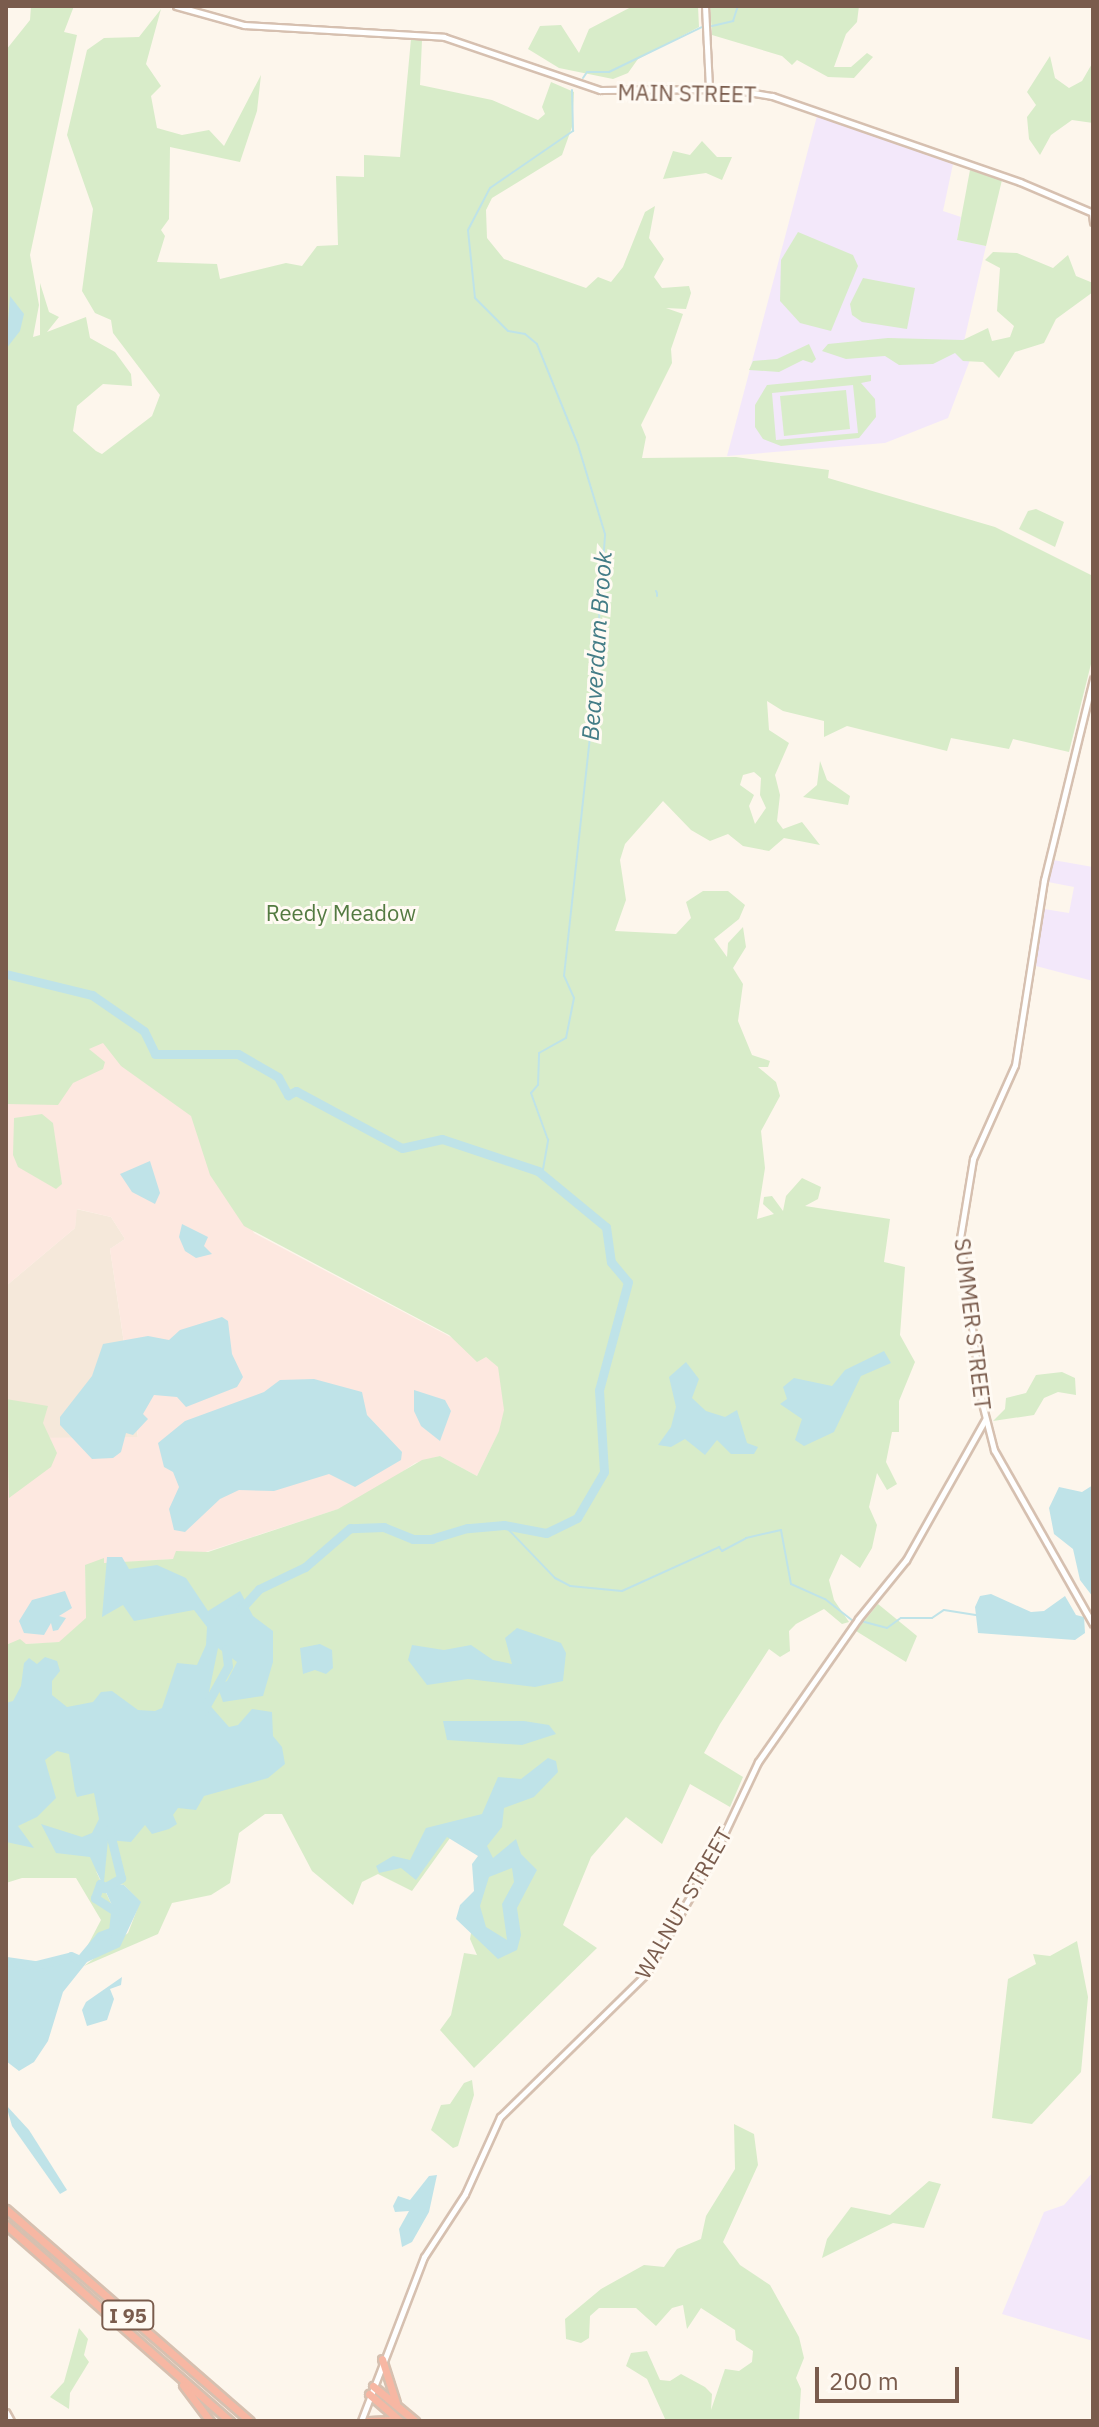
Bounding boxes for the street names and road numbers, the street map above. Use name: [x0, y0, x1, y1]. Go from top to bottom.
street label: MAIN STREET: [617, 79, 757, 107]
street label: SUMMER STREET: [949, 1237, 997, 1411]
street label: WALNUT STREET: [629, 1823, 737, 1983]
road number: I 95: [100, 2299, 156, 2331]

